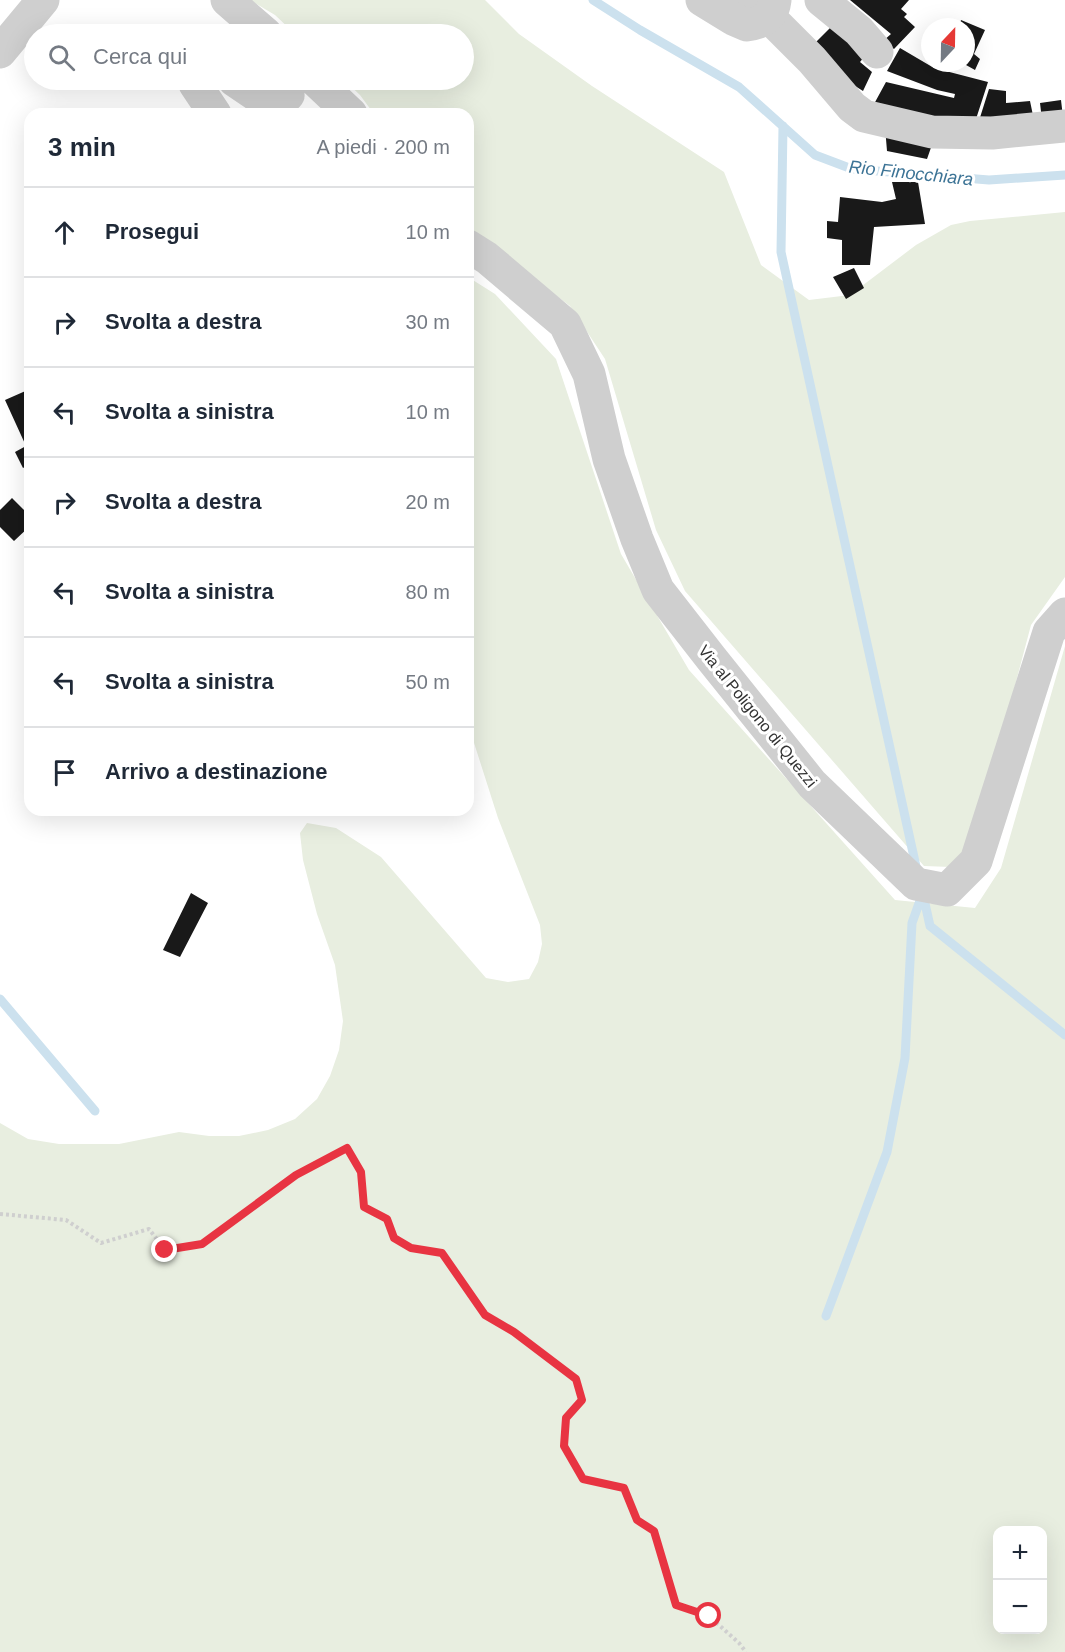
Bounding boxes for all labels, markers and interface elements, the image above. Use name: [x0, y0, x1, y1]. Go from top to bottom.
north arrow: [921, 18, 975, 72]
search box: [24, 24, 474, 90]
icon: search: [45, 41, 78, 74]
text: Cerca qui: [93, 44, 187, 69]
text: 3 min: [48, 132, 116, 162]
text: A piedi · 200 m: [317, 136, 450, 158]
water label: Rio Finocchiara: [848, 157, 974, 189]
icon: ahead: [48, 216, 81, 249]
text: Prosegui: [105, 219, 199, 244]
text: 10 m: [406, 221, 450, 243]
icon: right: [48, 306, 81, 339]
text: Svolta a destra: [105, 309, 262, 334]
text: 30 m: [406, 311, 450, 333]
icon: left: [48, 396, 81, 429]
text: Svolta a sinistra: [105, 399, 274, 424]
text: 10 m: [406, 401, 450, 423]
icon: right: [48, 486, 81, 519]
text: Svolta a destra: [105, 489, 262, 514]
text: 20 m: [406, 491, 450, 513]
icon: left: [48, 576, 81, 609]
text: Svolta a sinistra: [105, 579, 274, 604]
text: 80 m: [406, 581, 450, 603]
street label: Via al Poligono di Quezzi: [695, 642, 820, 791]
icon: left: [48, 666, 81, 699]
text: Svolta a sinistra: [105, 669, 274, 694]
text: 50 m: [406, 671, 450, 693]
icon: arrive: [48, 756, 81, 789]
text: Arrivo a destinazione: [105, 759, 328, 784]
route end: [151, 1236, 177, 1262]
map controls: [993, 1526, 1047, 1634]
button: +: [993, 1526, 1047, 1580]
button: −: [993, 1580, 1047, 1634]
route start: [695, 1602, 721, 1628]

